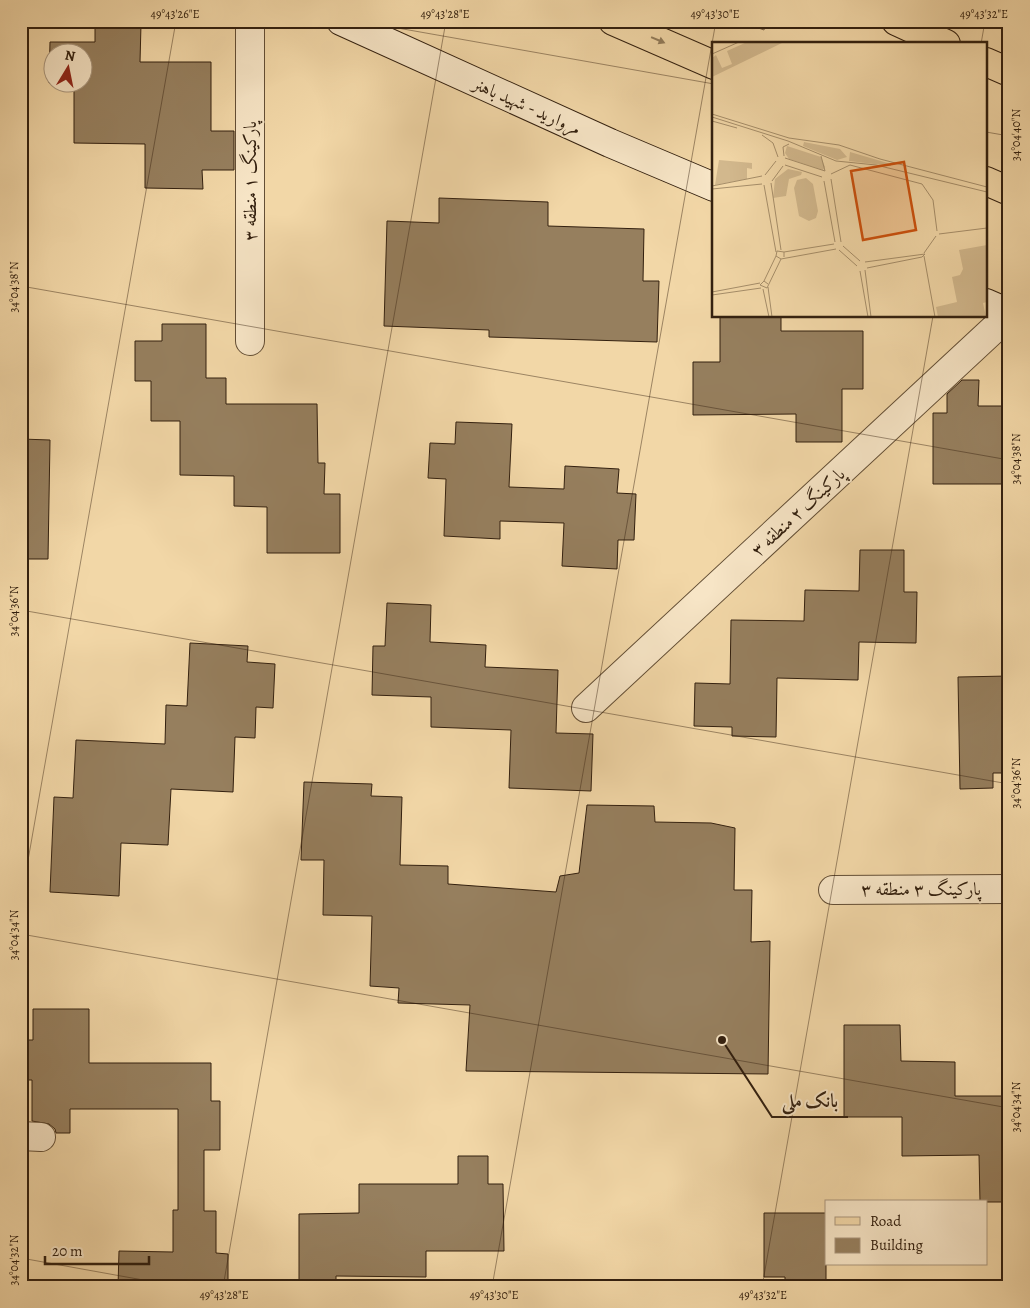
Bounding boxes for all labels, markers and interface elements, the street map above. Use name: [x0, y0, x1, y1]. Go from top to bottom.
text: 49°43'26"E: [151, 6, 199, 22]
text: 49°43'28"E: [420, 6, 470, 22]
text: 49°43'30"E: [690, 6, 740, 22]
text: 49°43'32"E: [960, 6, 1008, 22]
one-way arrow: [651, 37, 665, 45]
north arrow: [42, 42, 92, 92]
inset map: [712, 42, 988, 318]
text: N: [63, 45, 77, 66]
street label: مروارید - شهید باهنر: [467, 71, 585, 141]
text: 34°04'40"N: [1008, 109, 1024, 161]
street label: پارکینگ ۱ منطقه ۳: [238, 120, 263, 241]
text: 34°04'38"N: [6, 261, 22, 313]
text: 34°04'38"N: [1008, 433, 1024, 485]
street label: پارکینگ ۲ منطقه ۳: [746, 461, 852, 562]
text: 34°04'36"N: [6, 585, 22, 636]
text: 34°04'36"N: [1008, 757, 1024, 808]
street label: پارکینگ ۳ منطقه ۳: [861, 877, 982, 902]
text: 34°04'34"N: [6, 909, 22, 960]
text: 34°04'34"N: [1008, 1081, 1024, 1132]
callout: بانک ملی: [772, 1083, 848, 1117]
text: بانک ملی: [781, 1088, 839, 1116]
legend: [825, 1200, 988, 1266]
text: Road: [870, 1211, 902, 1231]
scale bar: [45, 1233, 149, 1265]
text: 34°04'32"N: [6, 1234, 22, 1285]
text: Building: [870, 1235, 923, 1255]
text: 20 m: [52, 1241, 83, 1261]
text: 49°43'28"E: [199, 1287, 249, 1303]
text: 49°43'30"E: [469, 1287, 519, 1303]
text: 49°43'32"E: [739, 1287, 787, 1303]

